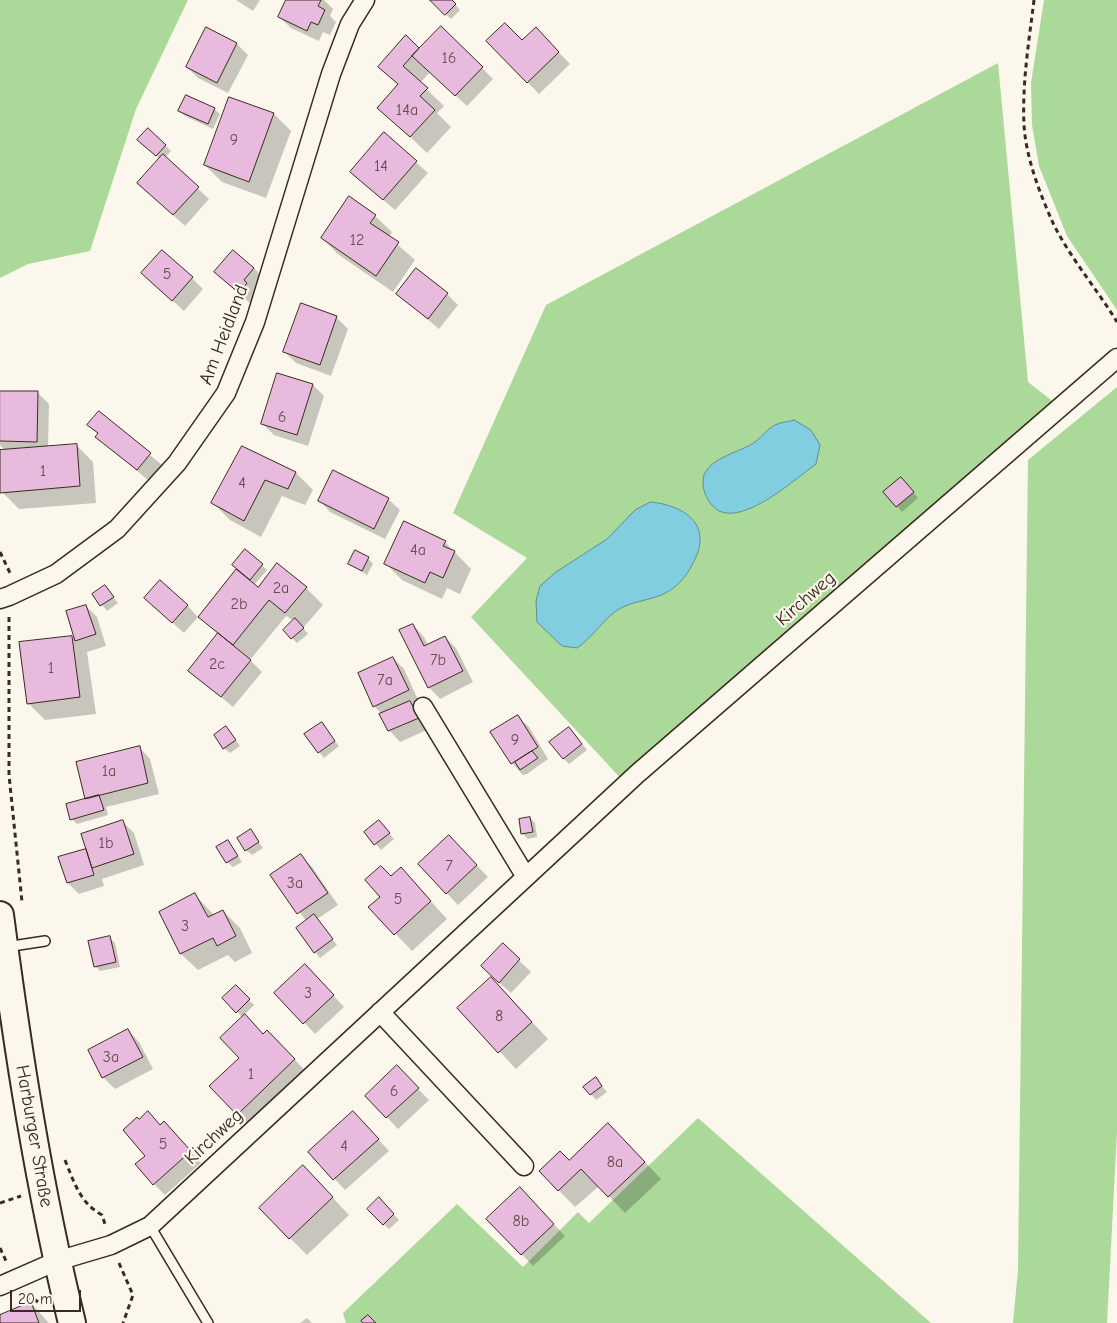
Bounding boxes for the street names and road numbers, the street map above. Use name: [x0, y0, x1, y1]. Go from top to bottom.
street label: Am Heidland: [194, 282, 254, 388]
street label: Kirchweg: [771, 567, 841, 631]
street label: Harburger Straße: [10, 1063, 58, 1209]
street label: Kirchweg: [180, 1104, 248, 1170]

